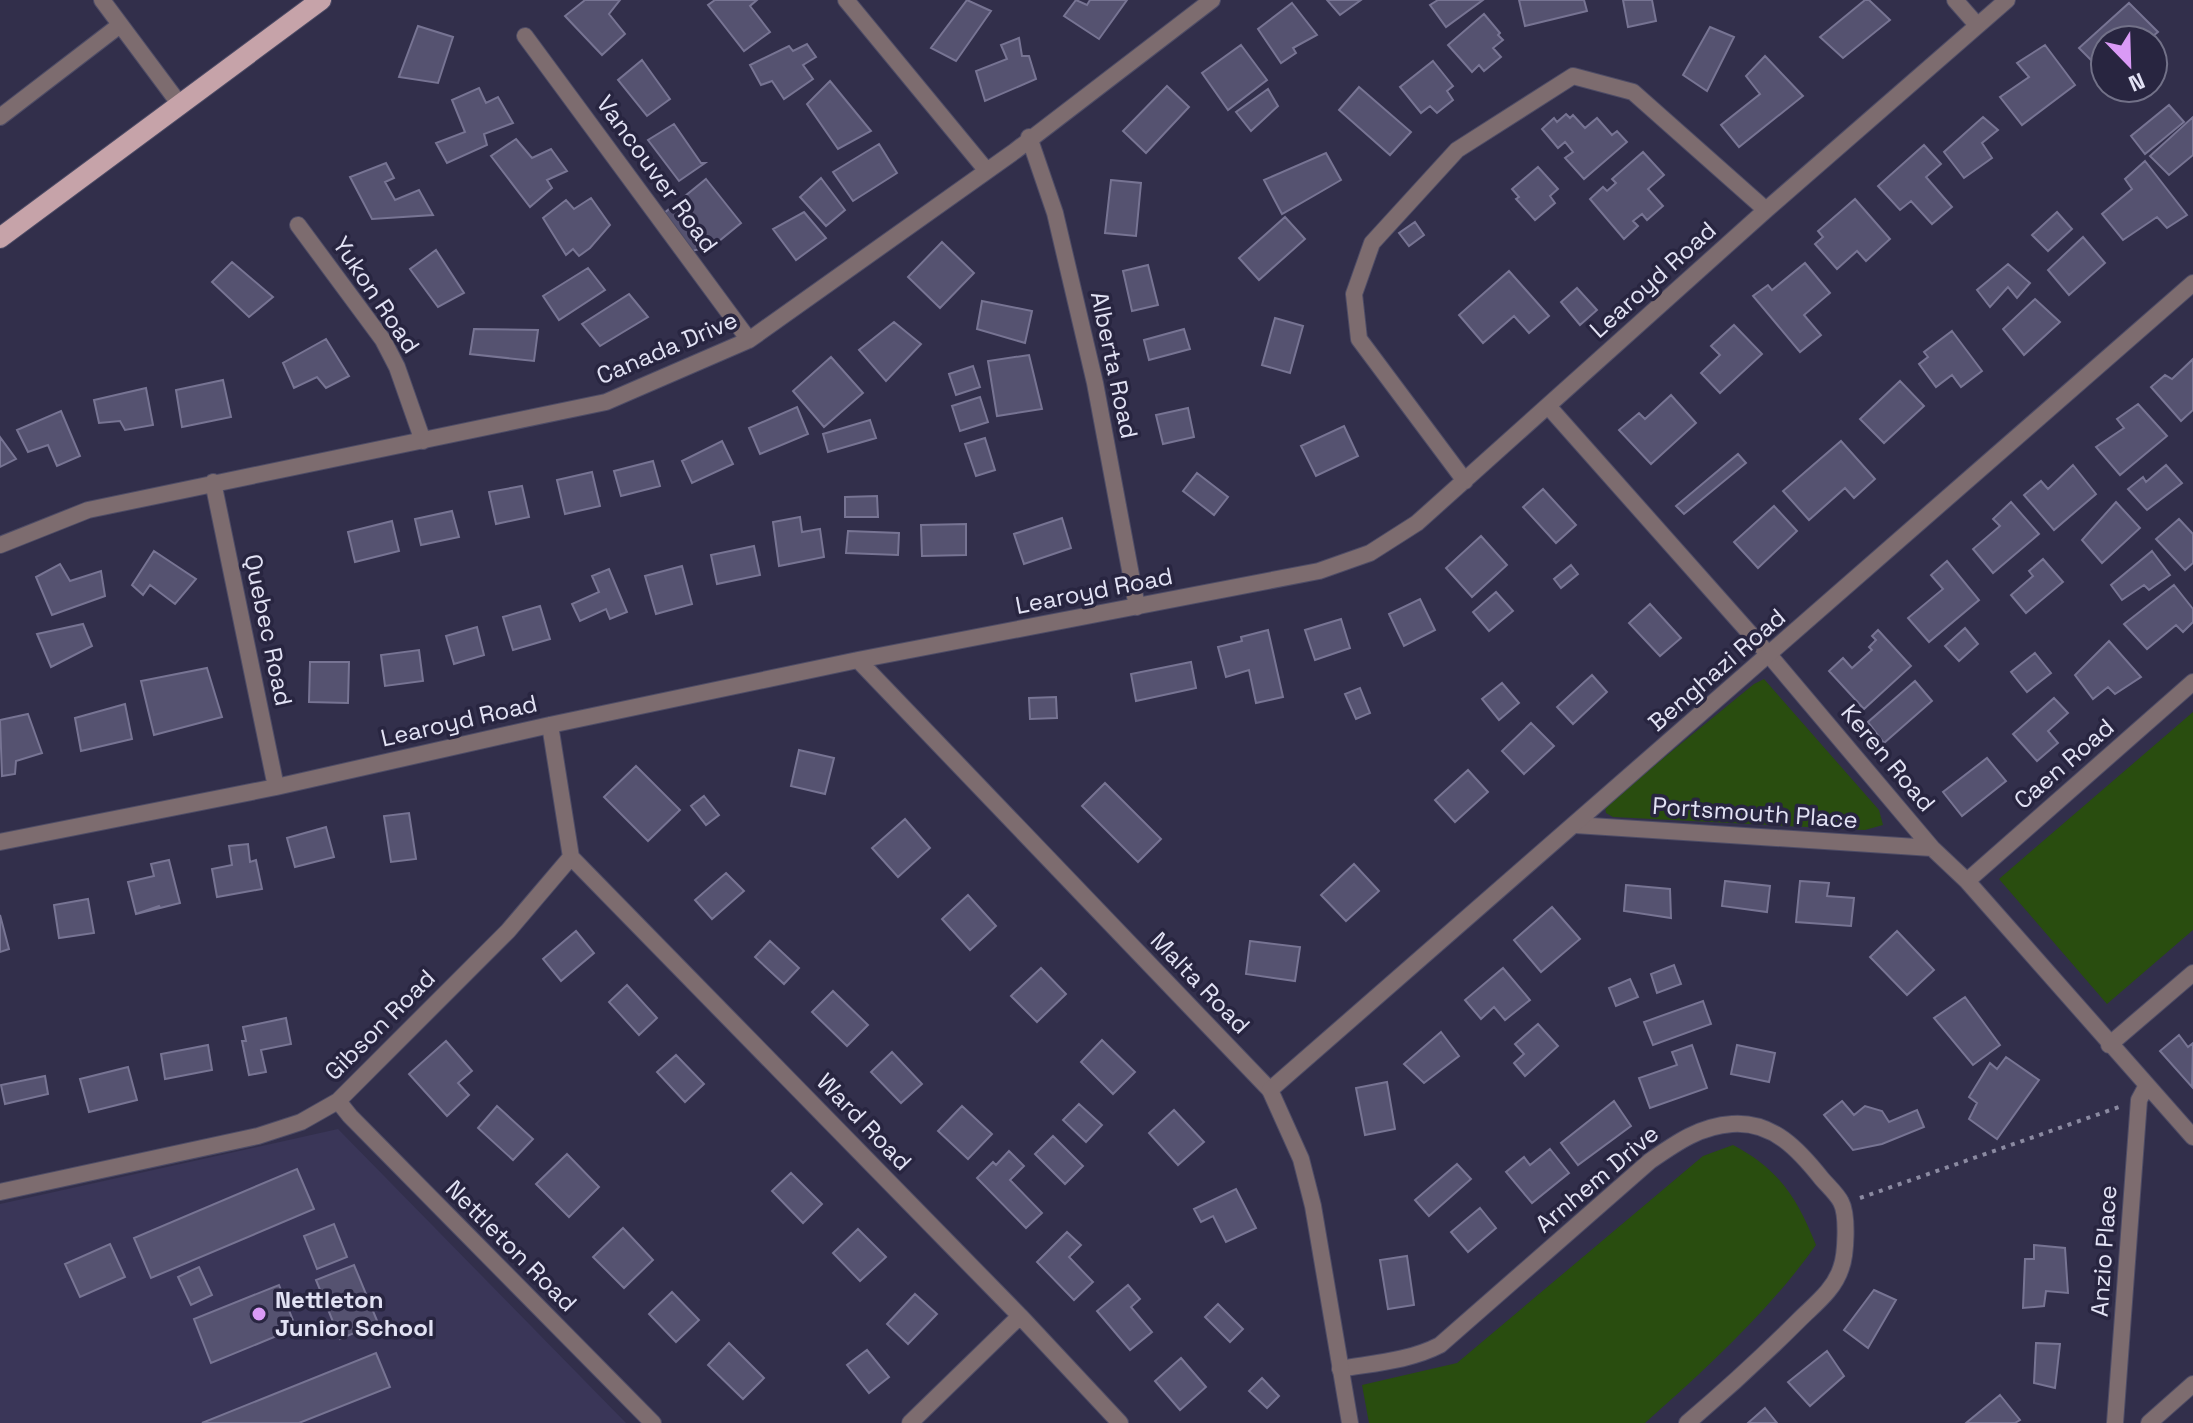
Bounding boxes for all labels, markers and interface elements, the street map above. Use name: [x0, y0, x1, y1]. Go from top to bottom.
north arrow: [2089, 24, 2169, 104]
text: N: [2125, 67, 2149, 98]
street label: Vancouver Road: [590, 89, 725, 259]
street label: Learoyd Road: [1583, 215, 1722, 345]
street label: Yukon Road: [326, 230, 427, 359]
street label: Alberta Road: [1084, 289, 1145, 441]
street label: Canada Drive: [592, 304, 742, 391]
street label: Quebec Road: [237, 551, 300, 708]
street label: Learoyd Road: [1013, 560, 1175, 621]
street label: Benghazi Road: [1642, 601, 1792, 738]
street label: Learoyd Road: [378, 687, 540, 754]
street label: Keren Road: [1834, 698, 1942, 818]
street label: Caen Road: [2007, 712, 2120, 816]
street label: Portsmouth Place: [1651, 790, 1859, 835]
street label: Malta Road: [1144, 925, 1257, 1040]
street label: Gibson Road: [318, 963, 442, 1087]
street label: Ward Road: [810, 1066, 918, 1177]
street label: Arnhem Drive: [1528, 1118, 1665, 1239]
street label: Nettleton Road: [439, 1173, 584, 1318]
street label: Anzio Place: [2083, 1184, 2124, 1318]
place label: Nettleton Junior School: [275, 1284, 434, 1343]
marker: Nettleton Junior School: [250, 1305, 268, 1323]

